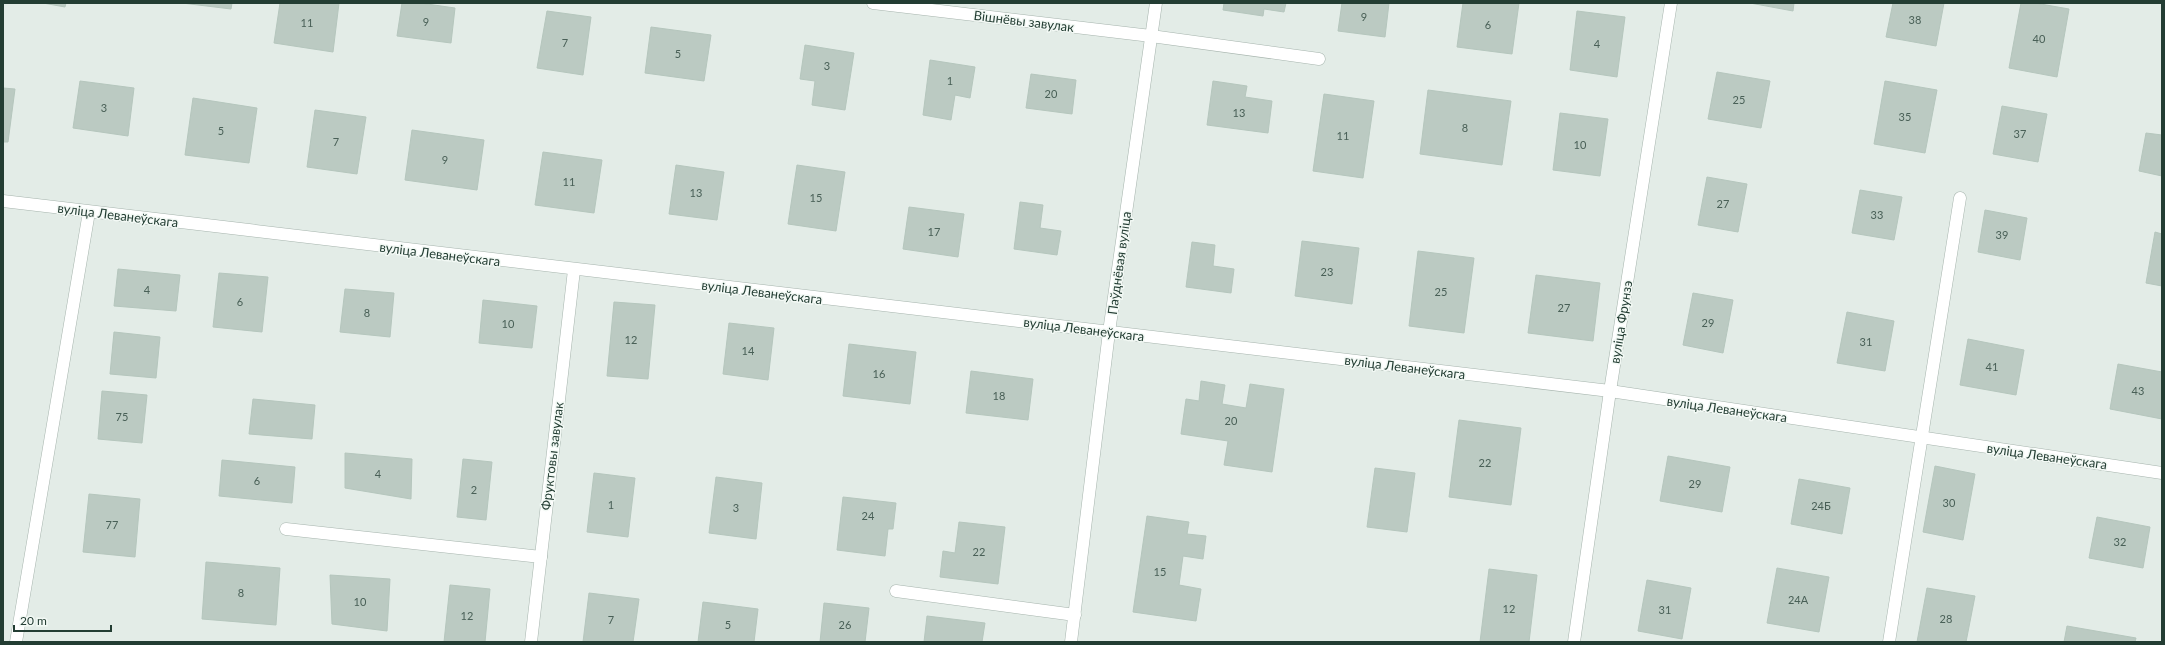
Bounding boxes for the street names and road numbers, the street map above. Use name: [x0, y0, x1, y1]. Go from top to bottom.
street label: Вішнёвы завулак: [973, 7, 1075, 35]
street label: вуліца Леванеўскага: [57, 200, 179, 230]
street label: Паўднёвая вуліца: [1104, 210, 1134, 316]
street label: вуліца Леванеўскага: [379, 239, 501, 269]
street label: вуліца Леванеўскага: [701, 277, 823, 307]
street label: вуліца Фрунзэ: [1607, 279, 1635, 365]
street label: вуліца Леванеўскага: [1023, 314, 1145, 344]
street label: вуліца Леванеўскага: [1344, 352, 1466, 382]
street label: вуліца Леванеўскага: [1666, 393, 1788, 425]
street label: Фруктовы завулак: [537, 401, 567, 511]
street label: вуліца Леванеўскага: [1986, 440, 2108, 472]

